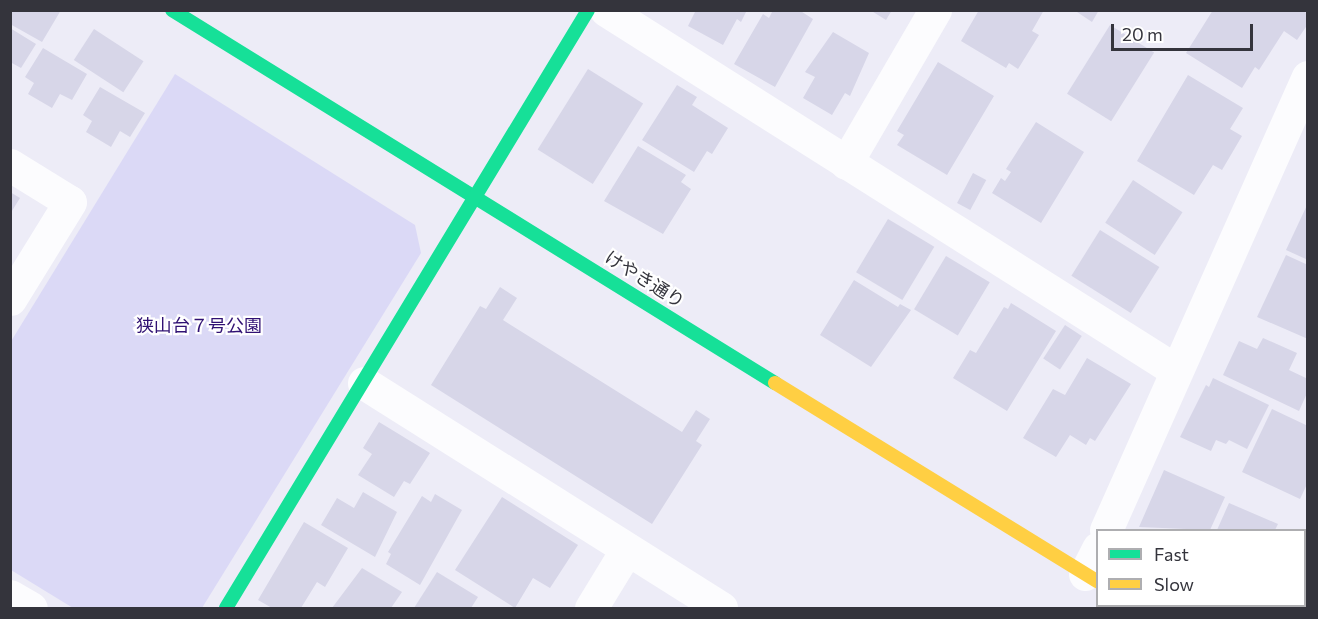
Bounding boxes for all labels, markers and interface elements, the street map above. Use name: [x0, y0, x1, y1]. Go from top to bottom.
scale bar: [1114, 12, 1256, 50]
text: 20 m: [1122, 23, 1163, 45]
street label: けやき通り: [601, 246, 689, 312]
park label: 狭山台７号公園: [136, 314, 262, 336]
legend: [1096, 529, 1306, 607]
text: Fast: [1154, 543, 1189, 565]
text: Slow: [1154, 573, 1194, 595]

